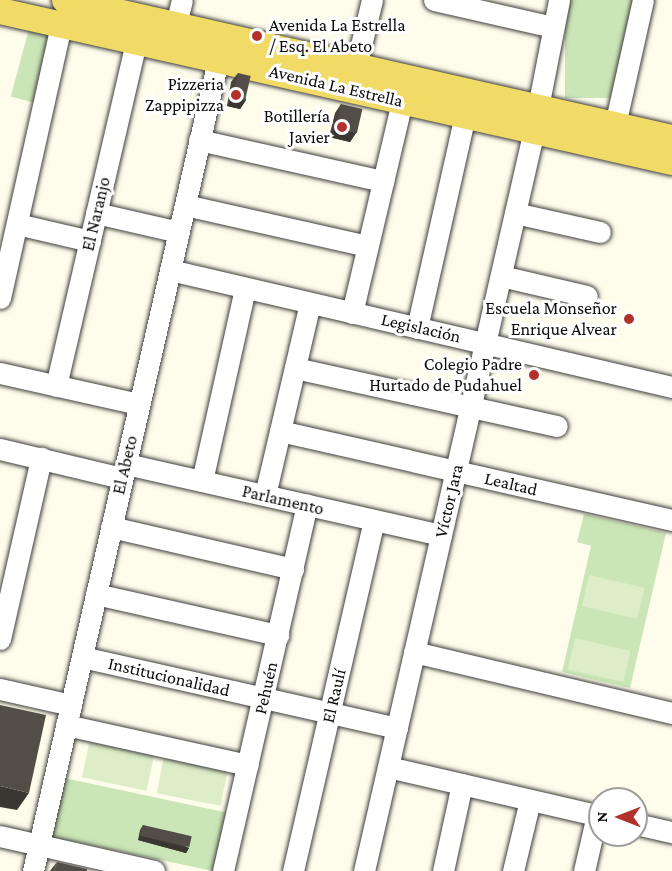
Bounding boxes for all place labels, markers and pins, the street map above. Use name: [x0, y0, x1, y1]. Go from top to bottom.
place label: Avenida La Estrella / Esq. El Abeto: [269, 15, 406, 57]
marker: Avenida La Estrella / Esq. El Abeto: [250, 29, 264, 43]
place label: Pizzeria Zappipizza: [145, 74, 224, 116]
marker: Pizzeria Zappipizza: [229, 88, 243, 102]
place label: Botillería Javier: [264, 106, 330, 148]
marker: Botillería Javier: [335, 120, 349, 134]
place label: Escuela Monseñor Enrique Alvear: [485, 298, 617, 340]
marker: Escuela Monseñor Enrique Alvear: [622, 312, 636, 326]
place label: Colegio Padre Hurtado de Pudahuel: [369, 354, 522, 397]
marker: Colegio Padre Hurtado de Pudahuel: [527, 368, 541, 382]

